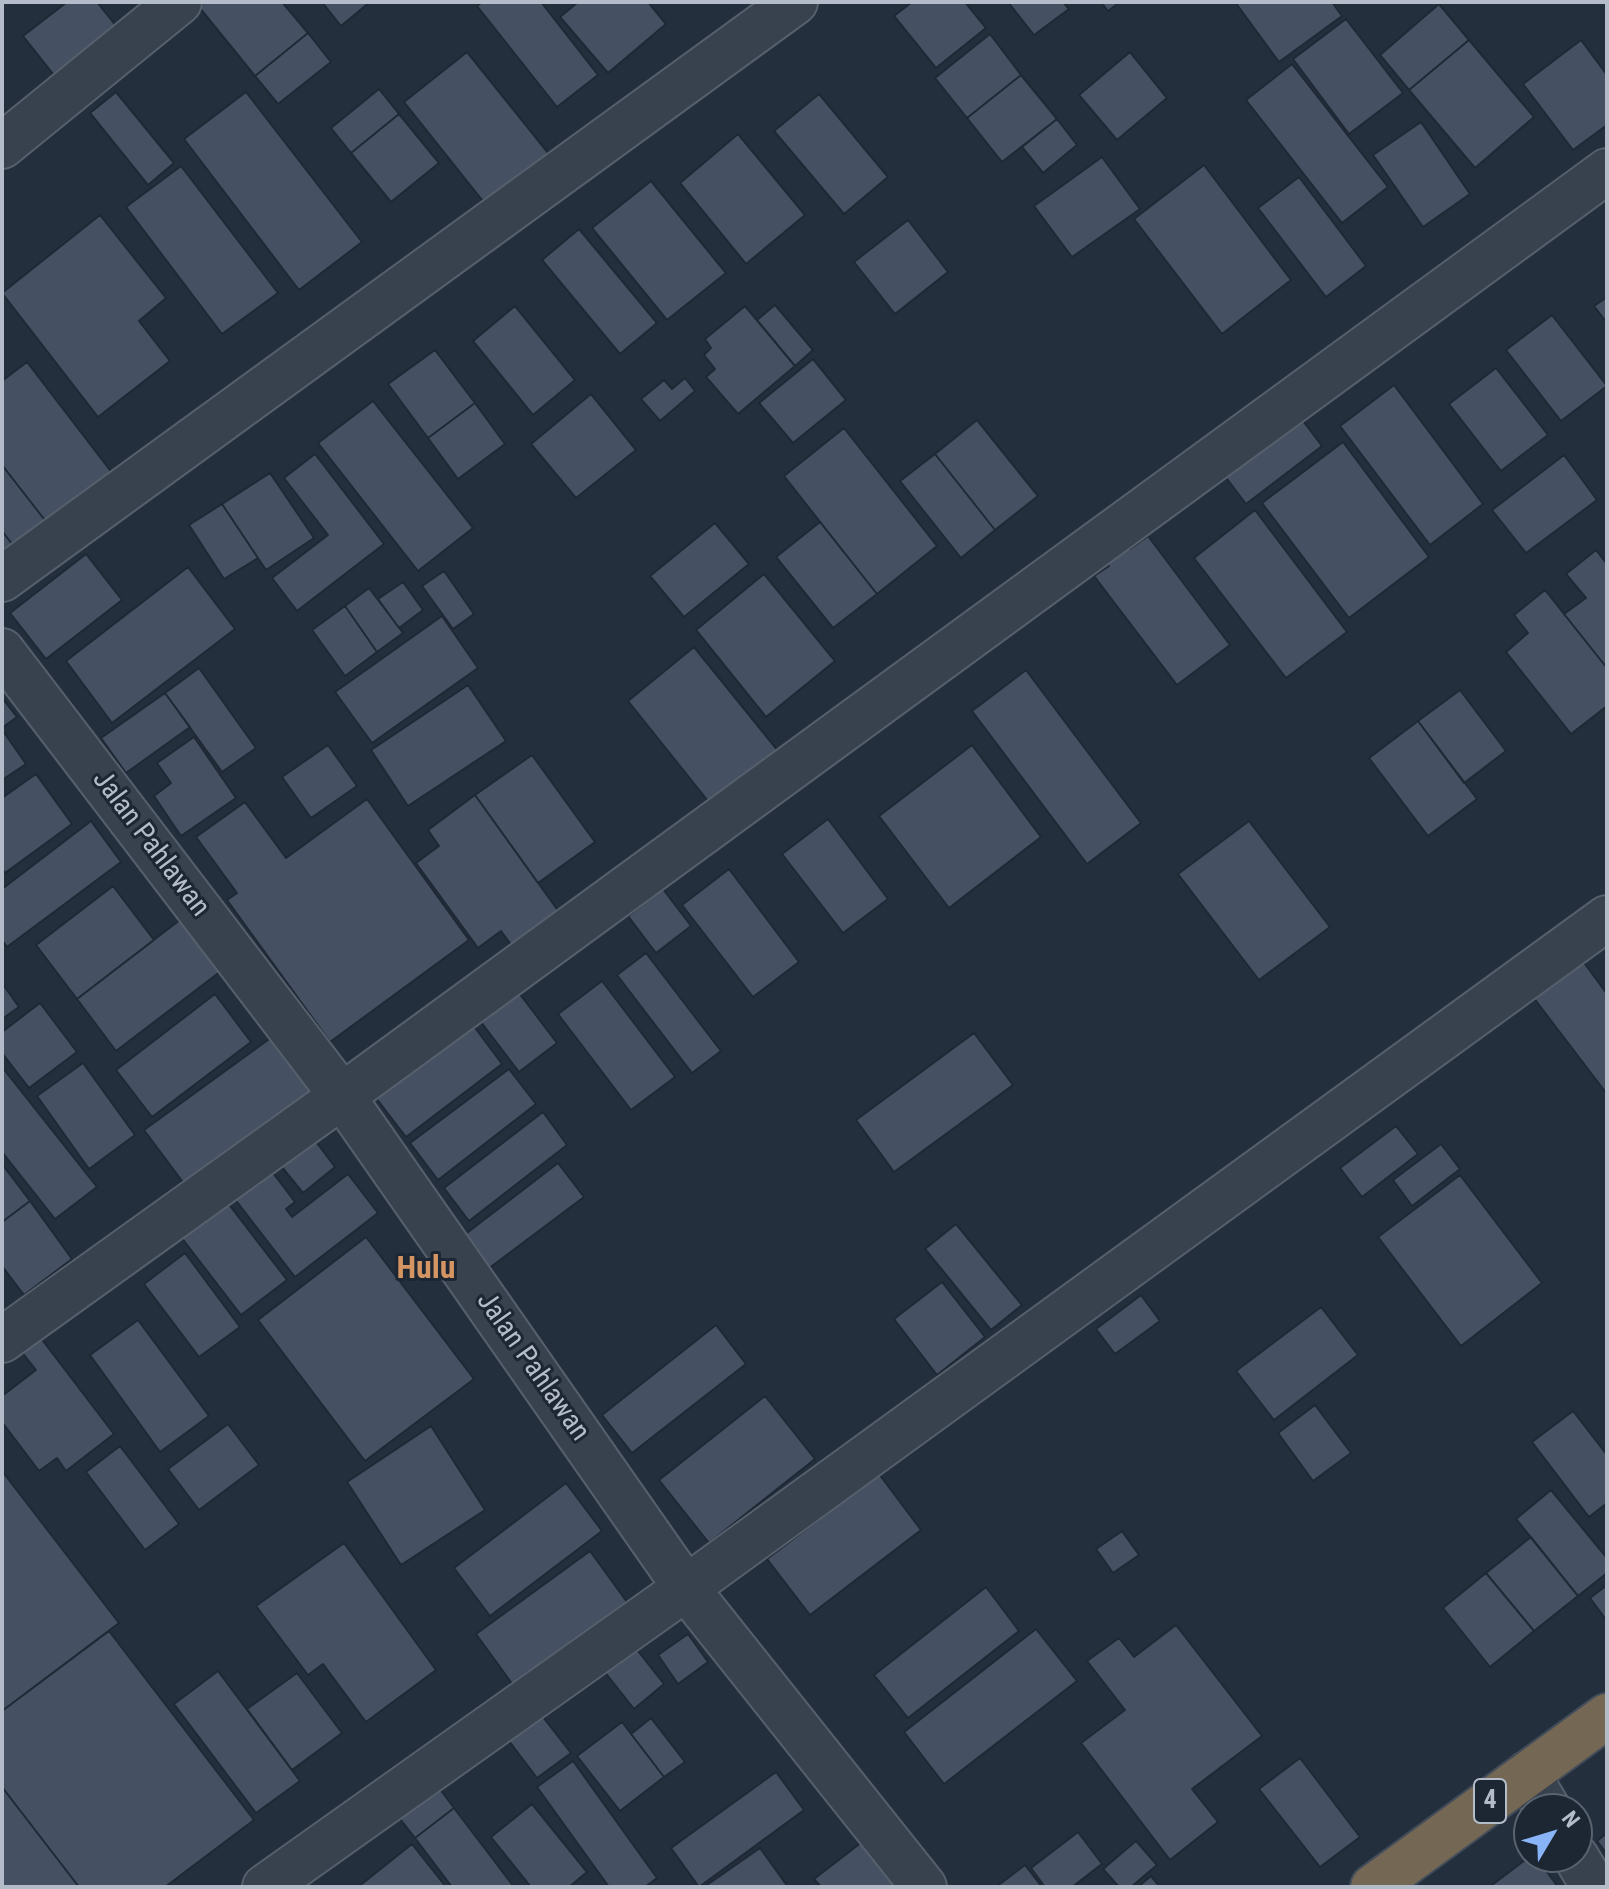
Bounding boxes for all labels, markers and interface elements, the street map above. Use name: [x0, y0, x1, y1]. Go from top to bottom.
street label: Jalan Pahlawan: [84, 764, 216, 924]
district label: Hulu: [396, 1251, 456, 1289]
street label: Jalan Pahlawan: [468, 1286, 596, 1448]
road number: 4: [1474, 1779, 1506, 1823]
north arrow: [1513, 1793, 1593, 1873]
text: N: [1557, 1806, 1585, 1832]

